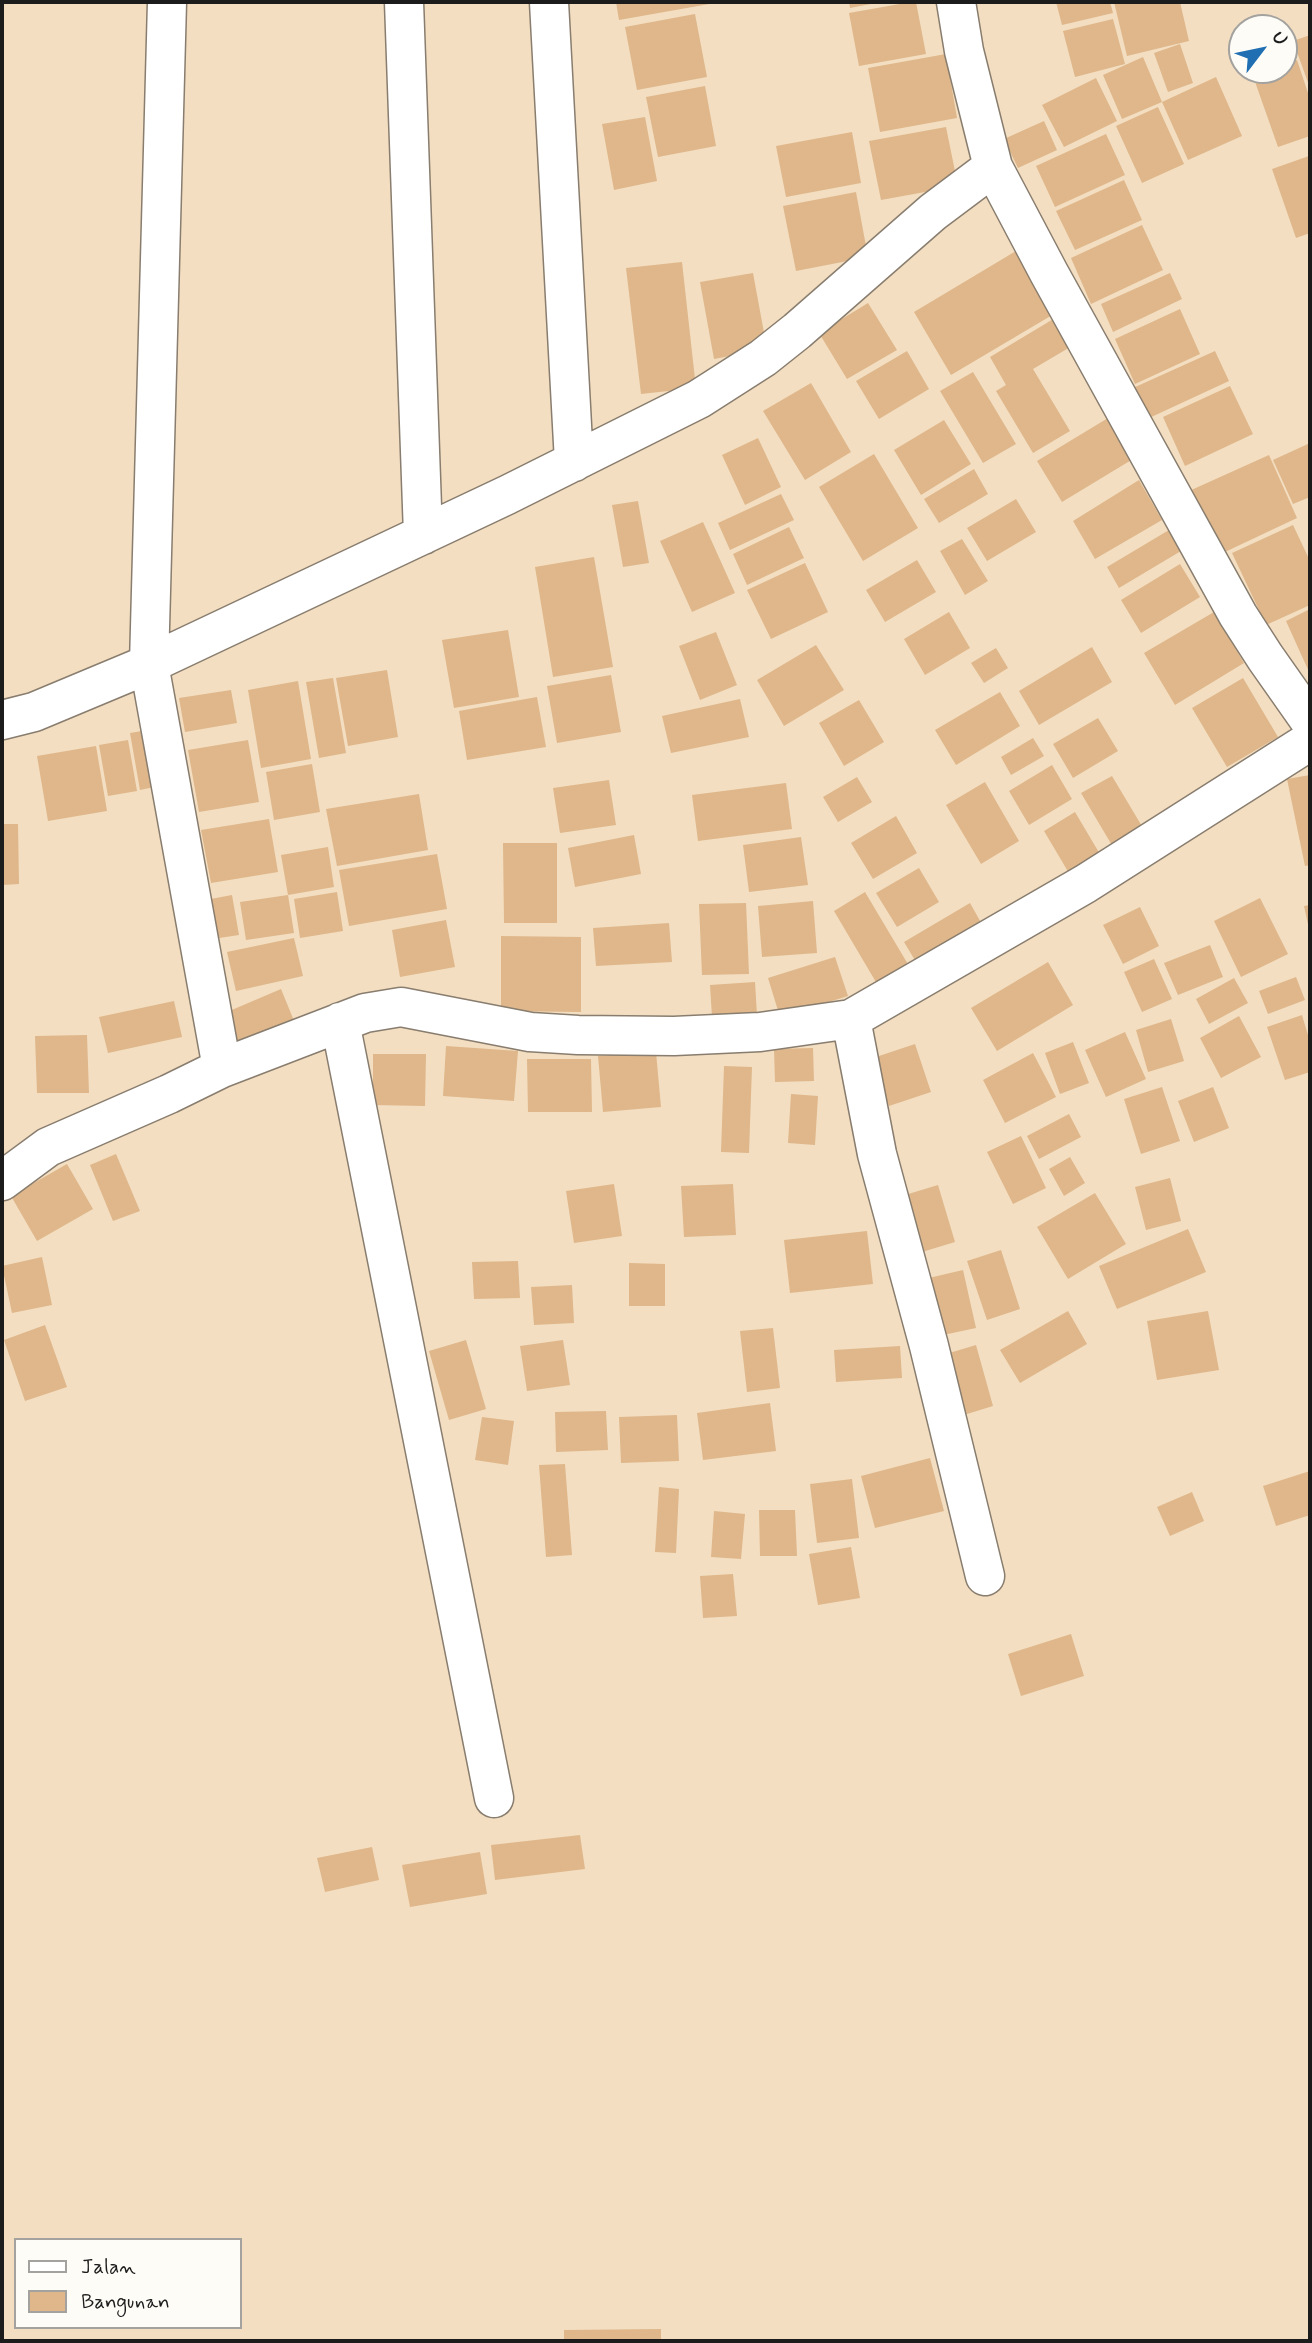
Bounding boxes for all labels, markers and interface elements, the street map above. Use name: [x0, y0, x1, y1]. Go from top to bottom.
north arrow: [1228, 14, 1298, 84]
text: U: [1266, 27, 1293, 51]
legend: [14, 2238, 242, 2329]
text: Jalan: [81, 2253, 136, 2281]
text: Bangunan: [81, 2288, 170, 2316]

